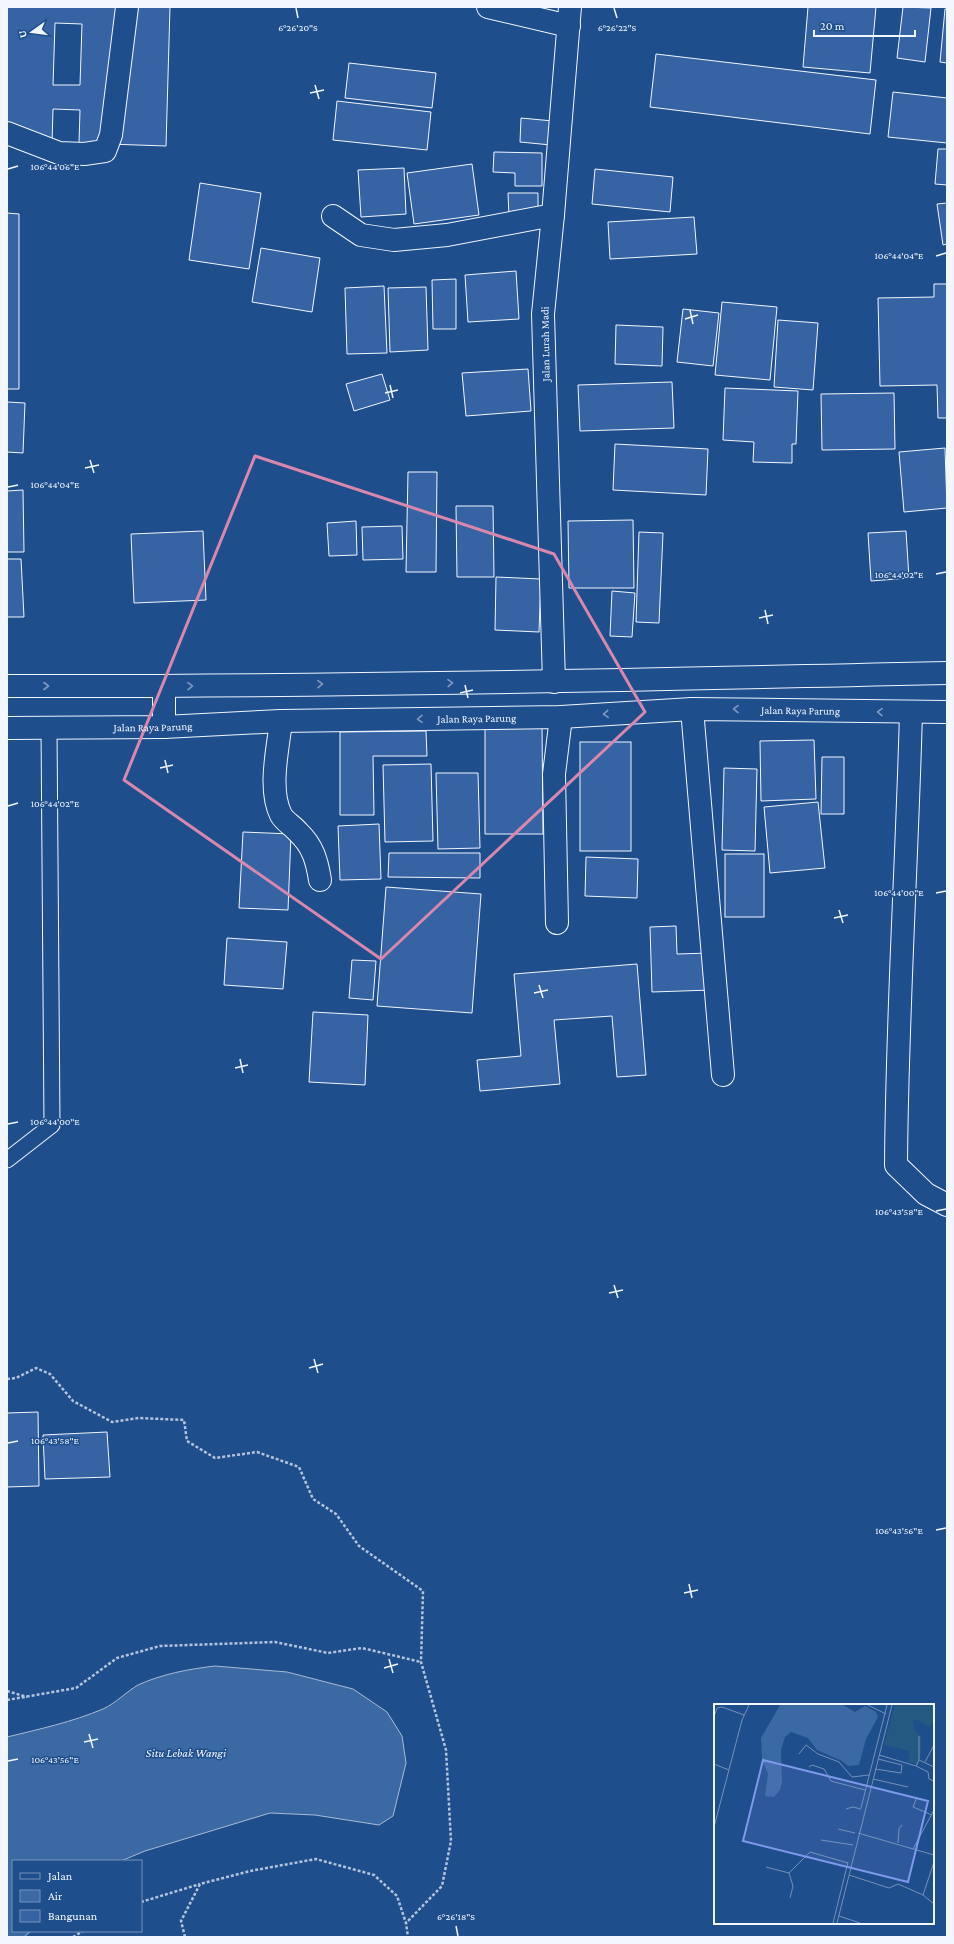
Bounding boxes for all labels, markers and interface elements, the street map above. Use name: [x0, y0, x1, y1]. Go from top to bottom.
north arrow: [12, 12, 52, 52]
scale bar: [814, 12, 915, 38]
text: 20 m: [820, 19, 845, 33]
text: 6°26'20"S: [278, 22, 318, 33]
text: 6°26'22"S: [598, 22, 637, 33]
text: U: [15, 29, 29, 40]
text: 106°44'06"E: [30, 161, 80, 172]
text: 106°44'04"E: [875, 250, 924, 261]
street label: Jalan Lurah Madi: [538, 306, 553, 383]
text: 106°44'04"E: [31, 479, 80, 490]
text: 106°44'02"E: [875, 569, 924, 580]
one-way arrow: [447, 679, 453, 687]
one-way arrow: [317, 680, 323, 688]
one-way arrow: [43, 682, 49, 690]
one-way arrow: [187, 682, 193, 690]
street label: Jalan Raya Parung: [760, 704, 841, 718]
one-way arrow: [733, 705, 739, 713]
one-way arrow: [877, 707, 883, 716]
one-way arrow: [603, 709, 609, 718]
street label: Jalan Raya Parung: [436, 712, 517, 726]
one-way arrow: [417, 715, 423, 723]
street label: Jalan Raya Parung: [112, 720, 194, 734]
text: 106°44'02"E: [31, 798, 80, 809]
text: 106°44'00"E: [874, 887, 924, 898]
text: 106°44'00"E: [30, 1116, 80, 1127]
text: 106°43'58"E: [875, 1206, 924, 1217]
text: 106°43'58"E: [31, 1435, 80, 1446]
text: 106°43'56"E: [875, 1525, 923, 1536]
inset map: [714, 1704, 934, 1924]
water label: Situ Lebak Wangi: [146, 1746, 227, 1760]
text: 106°43'56"E: [31, 1754, 79, 1765]
legend: [12, 1860, 142, 1932]
text: Jalan: [47, 1869, 73, 1883]
text: Air: [48, 1889, 63, 1903]
text: Bangunan: [48, 1909, 98, 1923]
text: 6°26'18"S: [437, 1911, 475, 1922]

